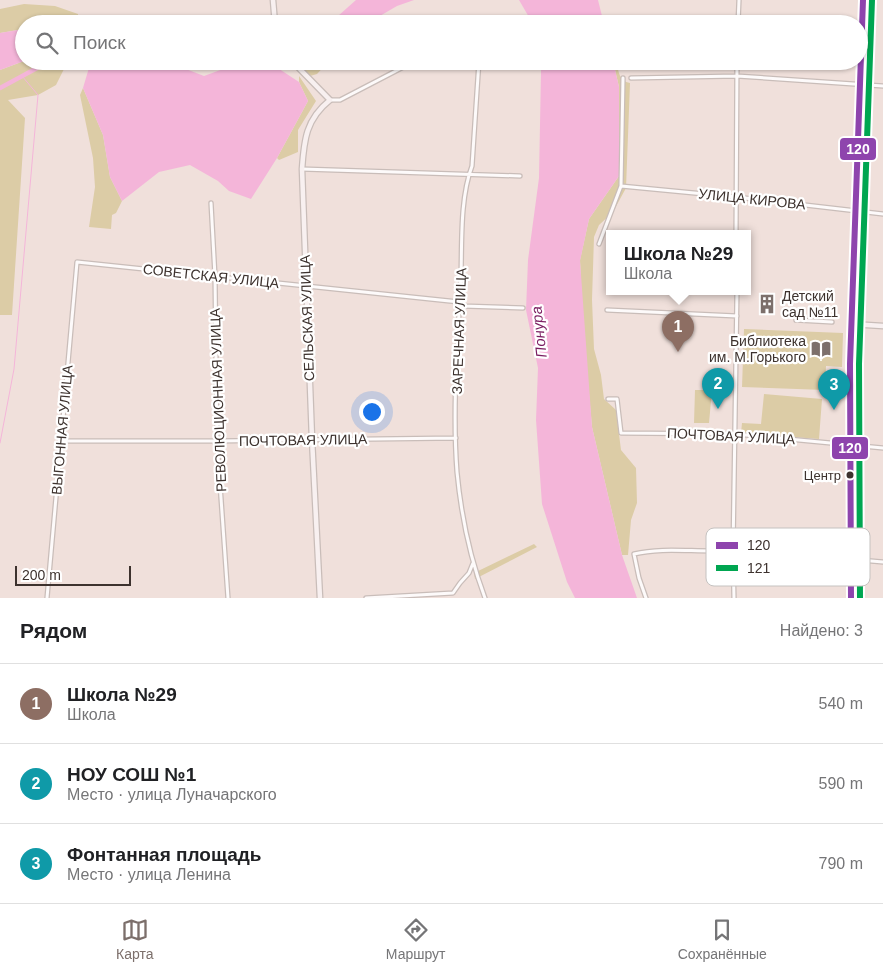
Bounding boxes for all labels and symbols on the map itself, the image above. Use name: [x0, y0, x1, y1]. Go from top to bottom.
line badge: 120: [839, 137, 877, 161]
text: 120: [846, 141, 870, 157]
street label: УЛИЦА КИРОВА: [698, 185, 807, 213]
street label: СЕЛЬСКАЯ УЛИЦА: [297, 254, 317, 381]
street label: СОВЕТСКАЯ УЛИЦА: [142, 261, 281, 291]
street label: ЗАРЕЧНАЯ УЛИЦА: [449, 267, 469, 395]
place label: Детский сад №11: [782, 288, 839, 320]
building icon: Детский сад №11: [756, 293, 778, 315]
water label: Понура: [527, 305, 550, 359]
street label: РЕВОЛЮЦИОННАЯ УЛИЦА: [207, 307, 229, 492]
pin: 1: [662, 311, 694, 352]
place label: Библиотека им. М.Горького: [709, 333, 806, 365]
library icon: Библиотека им. М.Горького: [810, 338, 832, 360]
street label: ВЫГОННАЯ УЛИЦА: [48, 364, 76, 496]
pin: 2: [702, 368, 734, 409]
pin: 3: [818, 369, 850, 410]
your location: [359, 399, 385, 425]
street label: ПОЧТОВАЯ УЛИЦА: [666, 425, 796, 447]
street label: ПОЧТОВАЯ УЛИЦА: [239, 431, 368, 449]
line badge: 120: [831, 436, 869, 460]
text: 120: [838, 440, 862, 456]
place label: Центр: [804, 468, 841, 483]
marker: Центр: [845, 470, 855, 480]
legend: [706, 528, 870, 586]
text: 120: [747, 537, 771, 553]
text: 121: [747, 560, 771, 576]
scale bar: [15, 563, 131, 586]

